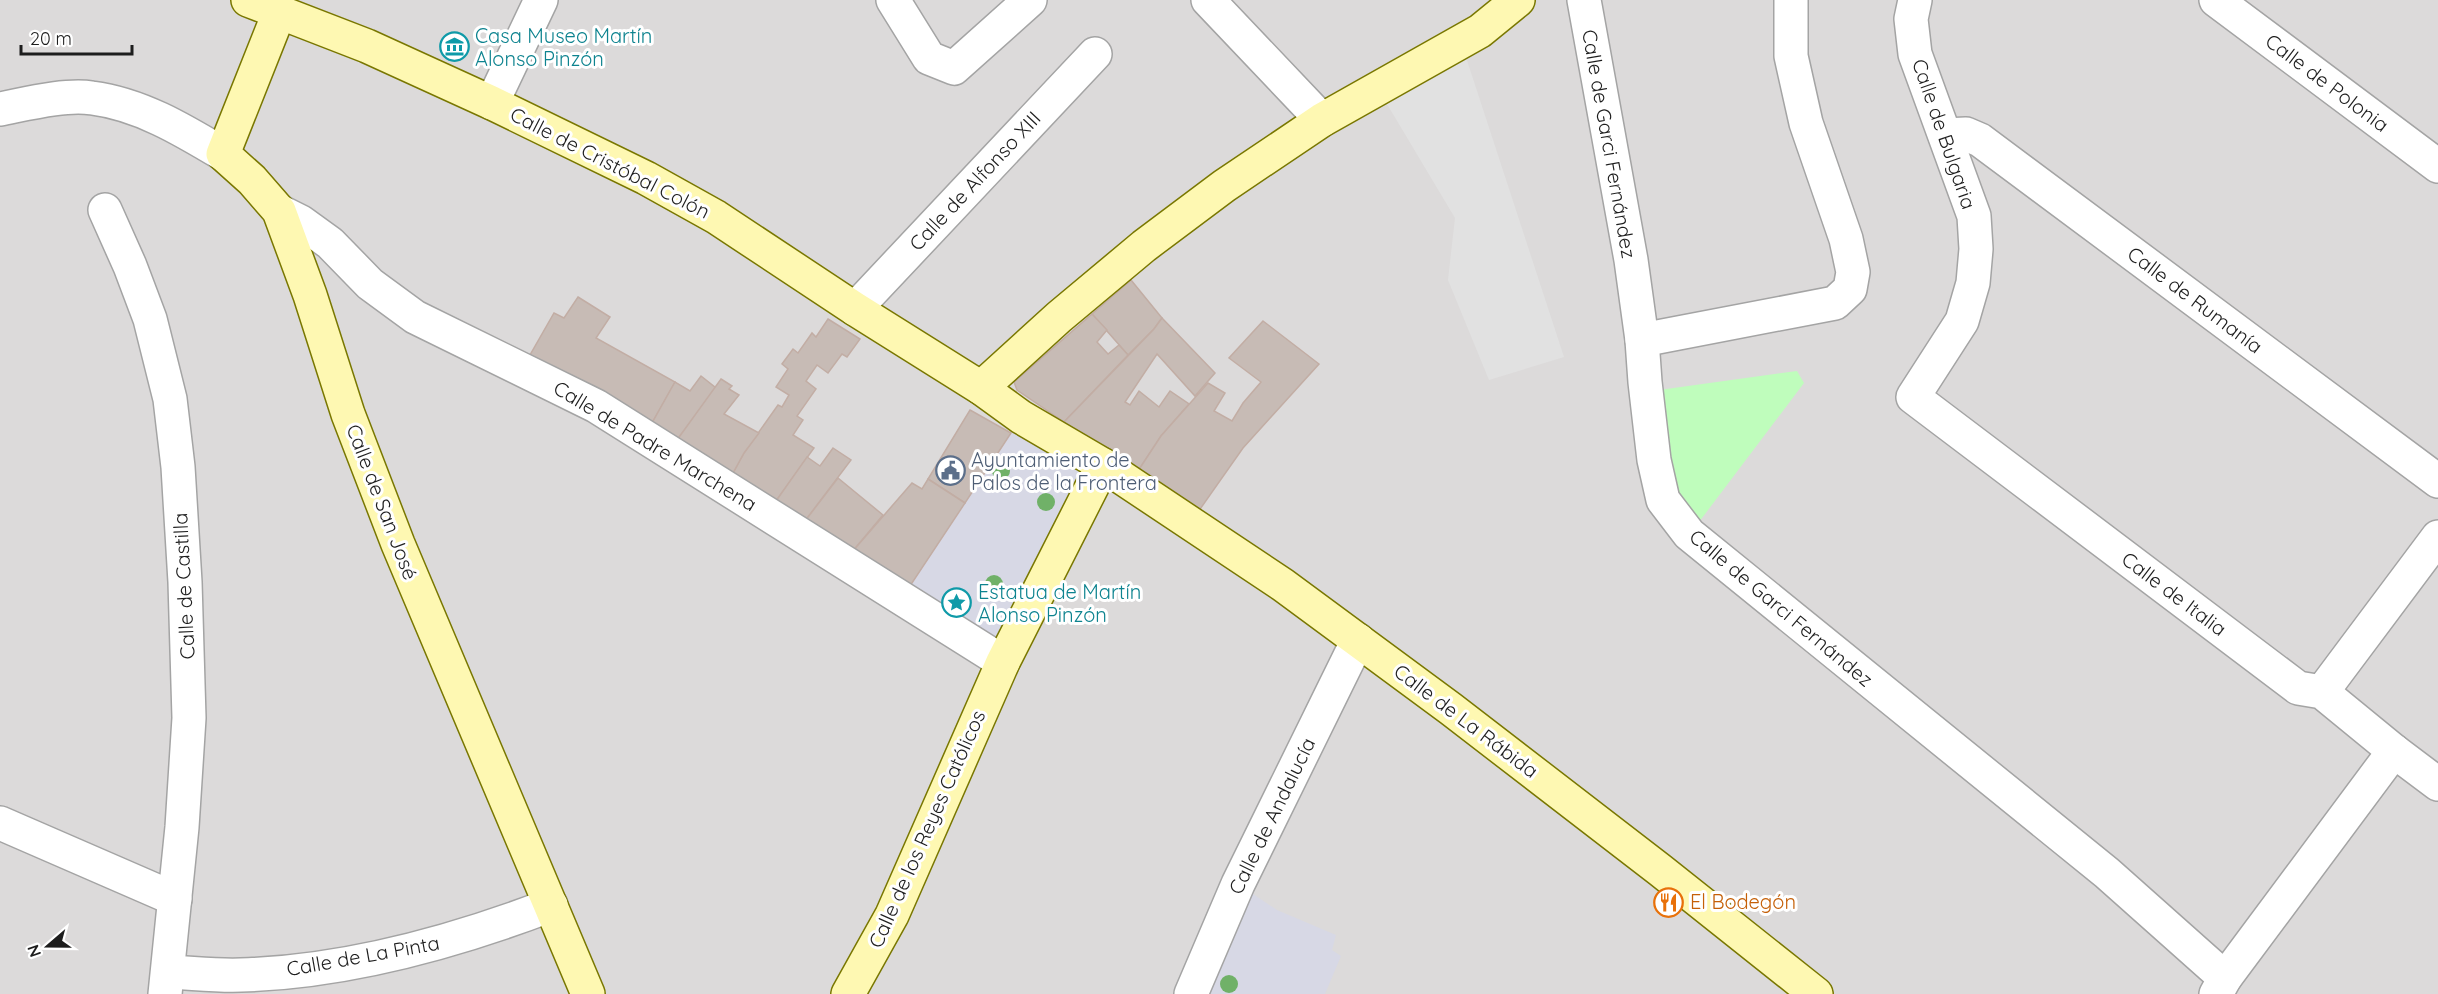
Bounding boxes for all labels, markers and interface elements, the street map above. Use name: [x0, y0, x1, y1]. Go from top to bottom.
scale bar: [21, 18, 132, 56]
place label: Casa Museo Martín Alonso Pinzón: [475, 23, 652, 71]
text: 20 m: [30, 27, 72, 50]
street label: Calle de Garci Fernández: [1577, 28, 1642, 260]
street label: Calle de Polonia: [2261, 28, 2394, 137]
museum icon: Casa Museo Martín Alonso Pinzón: [438, 31, 470, 63]
street label: Calle de Bulgaria: [1907, 55, 1982, 212]
street label: Calle de Cristóbal Colón: [506, 101, 714, 224]
street label: Calle de Alfonso XIII: [904, 106, 1046, 256]
street label: Calle de Rumanía: [2123, 241, 2268, 359]
street label: Calle de Padre Marchena: [549, 375, 761, 516]
street label: Calle de San José: [341, 421, 424, 583]
place label: Ayuntamiento de Palos de la Frontera: [971, 447, 1157, 495]
public building icon: Ayuntamiento de Palos de la Frontera: [934, 455, 966, 487]
street label: Calle de Castilla: [167, 512, 200, 660]
street label: Calle de Garci Fernández: [1685, 524, 1878, 692]
street label: Calle de Italia: [2117, 546, 2232, 641]
place label: Estatua de Martín Alonso Pinzón: [978, 579, 1141, 627]
place icon: Estatua de Martín Alonso Pinzón: [941, 587, 973, 619]
street label: Calle de La Rábida: [1389, 658, 1543, 783]
street label: Calle de los Reyes Católicos: [863, 706, 990, 952]
street label: Calle de Andalucía: [1223, 733, 1320, 898]
restaurant icon: El Bodegón: [1653, 886, 1685, 918]
place label: El Bodegón: [1690, 889, 1796, 914]
north arrow: [18, 916, 78, 976]
street label: Calle de La Pinta: [285, 930, 441, 981]
text: N: [22, 942, 45, 960]

